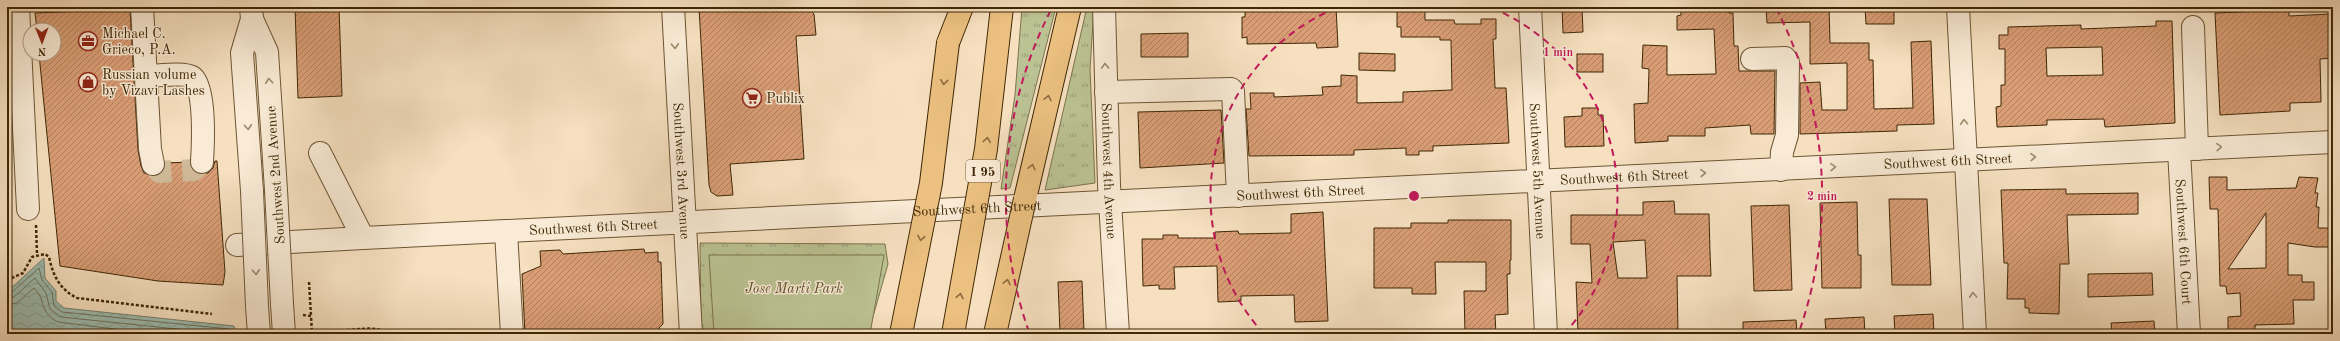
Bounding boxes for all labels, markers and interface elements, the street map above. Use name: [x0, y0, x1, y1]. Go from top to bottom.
north arrow: [22, 22, 62, 62]
place label: Michael C. Grieco, P.A.: [102, 27, 176, 57]
office icon: Michael C. Grieco, P.A.: [77, 30, 99, 52]
one-way arrow: [671, 43, 680, 49]
text: N: [37, 45, 46, 56]
text: 1 min: [1543, 47, 1573, 59]
one-way arrow: [1101, 63, 1109, 69]
place label: Russian volume by Vizavi Lashes: [102, 68, 205, 98]
shop icon: Russian volume by Vizavi Lashes: [77, 71, 99, 93]
one-way arrow: [264, 78, 273, 84]
one-way arrow: [939, 79, 948, 85]
supermarket icon: Publix: [741, 87, 763, 109]
place label: Publix: [766, 92, 805, 106]
one-way arrow: [1044, 95, 1052, 101]
street label: Southwest 3rd Avenue: [670, 102, 692, 240]
street label: Southwest 5th Avenue: [1527, 102, 1547, 239]
street label: Southwest 4th Avenue: [1099, 103, 1118, 239]
street label: Southwest 2nd Avenue: [264, 105, 288, 245]
one-way arrow: [1959, 119, 1968, 125]
one-way arrow: [243, 124, 252, 130]
one-way arrow: [982, 137, 991, 143]
one-way arrow: [2216, 143, 2222, 152]
street label: Southwest 6th Street: [1883, 152, 2013, 172]
one-way arrow: [2030, 153, 2036, 162]
road number: I 95: [966, 160, 1000, 182]
one-way arrow: [1830, 163, 1836, 171]
one-way arrow: [1028, 164, 1036, 171]
street label: Southwest 6th Street: [1560, 167, 1689, 188]
one-way arrow: [1700, 169, 1706, 178]
street label: Southwest 6th Court: [2173, 178, 2193, 305]
street label: Southwest 6th Street: [1236, 183, 1366, 203]
centre of rings: [1407, 189, 1421, 203]
text: 2 min: [1807, 191, 1837, 203]
street label: Southwest 6th Street: [912, 199, 1042, 219]
street label: Southwest 6th Street: [529, 218, 658, 238]
one-way arrow: [917, 235, 926, 241]
one-way arrow: [251, 269, 260, 275]
one-way arrow: [1002, 279, 1010, 285]
park label: Jose Marti Park: [745, 282, 843, 296]
one-way arrow: [1969, 292, 1977, 298]
one-way arrow: [956, 293, 964, 299]

